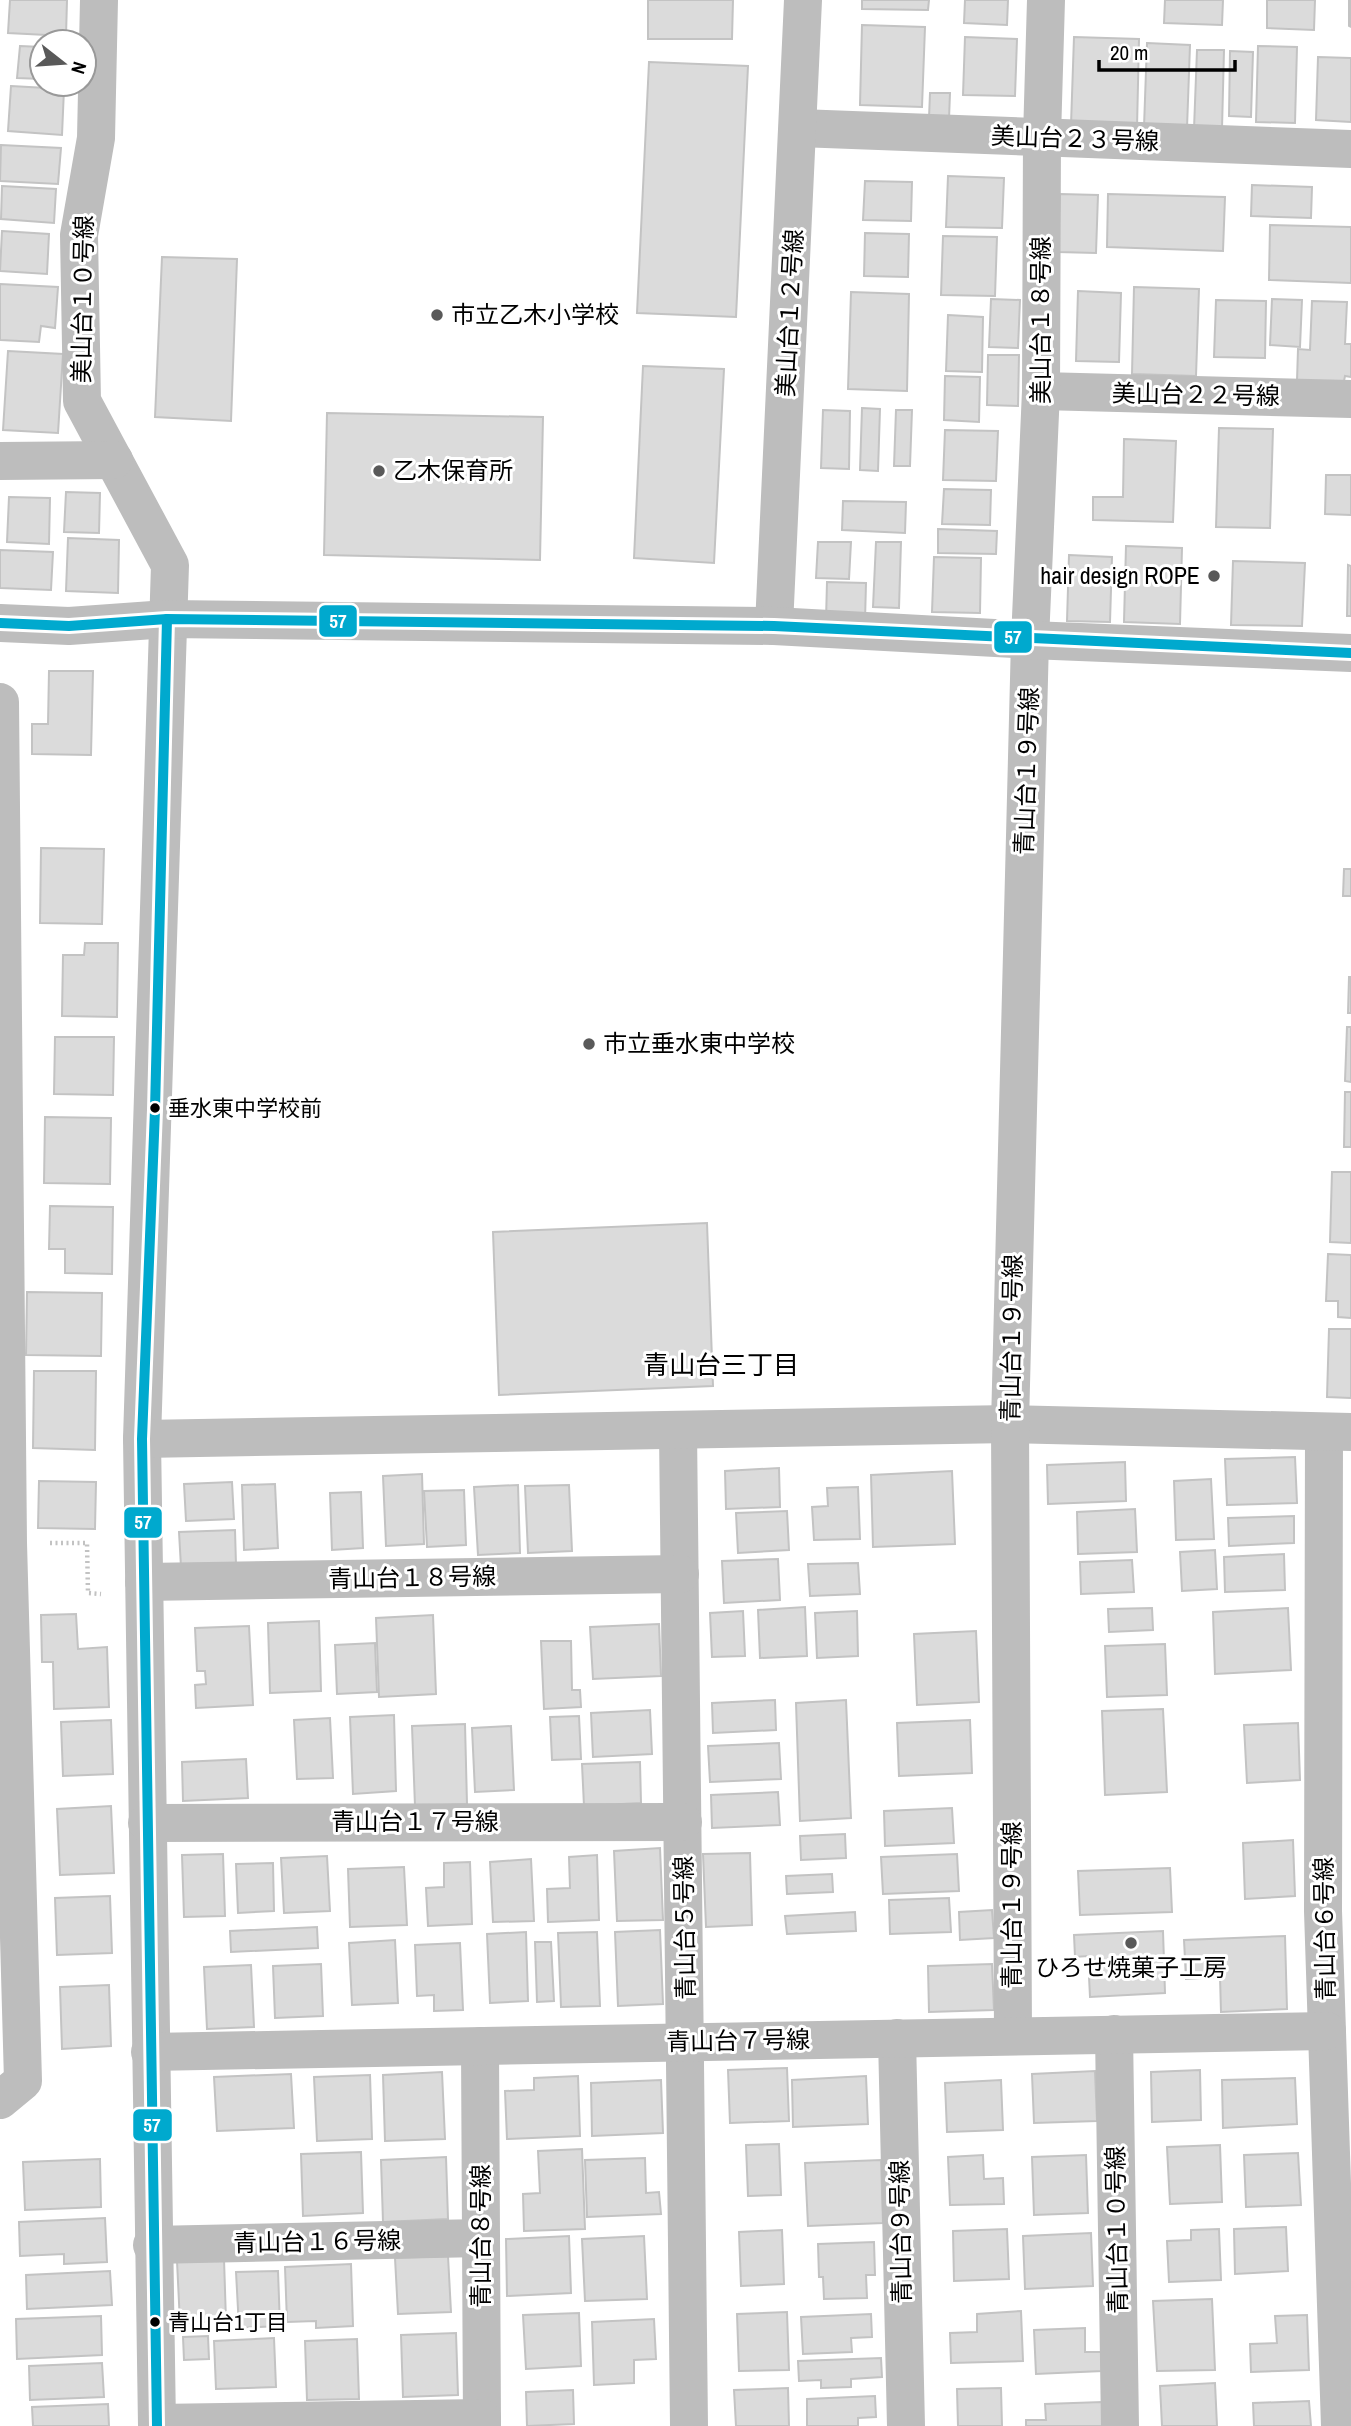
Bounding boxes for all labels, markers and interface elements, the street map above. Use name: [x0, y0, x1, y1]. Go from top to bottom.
north arrow: [28, 28, 98, 98]
scale bar: [1099, 28, 1236, 72]
text: 20 m: [1110, 38, 1148, 67]
text: N: [65, 59, 93, 77]
street label: 美山台２３号線: [991, 119, 1160, 157]
street label: 美山台１０号線: [65, 215, 99, 383]
street label: 美山台１２号線: [769, 228, 809, 398]
street label: 美山台１８号線: [1024, 236, 1056, 404]
place label: 市立乙木小学校: [451, 298, 619, 330]
marker: 市立乙木小学校: [429, 307, 445, 323]
street label: 美山台２２号線: [1112, 377, 1280, 411]
place label: 乙木保育所: [393, 454, 513, 486]
marker: 乙木保育所: [371, 463, 387, 479]
place label: hair design ROPE: [1040, 559, 1200, 591]
marker: hair design ROPE: [1206, 568, 1222, 584]
line badge: 57: [318, 604, 358, 638]
text: 57: [329, 608, 347, 634]
line badge: 57: [993, 620, 1033, 654]
text: 57: [1004, 624, 1022, 650]
street label: 青山台１９号線: [1007, 686, 1045, 855]
place label: 市立垂水東中学校: [603, 1027, 795, 1059]
marker: 市立垂水東中学校: [581, 1036, 597, 1052]
place label: 垂水東中学校前: [168, 1093, 322, 1123]
marker: 垂水東中学校前: [148, 1101, 162, 1115]
street label: 青山台１９号線: [994, 1254, 1028, 1422]
district label: 青山台三丁目: [643, 1347, 799, 1382]
line badge: 57: [123, 1506, 163, 1539]
text: 57: [134, 1509, 152, 1535]
street label: 青山台１８号線: [328, 1560, 496, 1594]
street label: 青山台１７号線: [331, 1805, 499, 1837]
street label: 青山台１９号線: [995, 1821, 1027, 1989]
street label: 青山台５号線: [667, 1856, 701, 2000]
street label: 青山台６号線: [1307, 1857, 1341, 2001]
marker: ひろせ焼菓子工房: [1123, 1935, 1139, 1951]
place label: ひろせ焼菓子工房: [1035, 1951, 1227, 1983]
street label: 青山台７号線: [666, 2023, 810, 2057]
line badge: 57: [132, 2108, 173, 2142]
text: 57: [143, 2112, 161, 2138]
street label: 青山台１０号線: [1099, 2146, 1133, 2314]
street label: 青山台９号線: [883, 2160, 917, 2304]
street label: 青山台８号線: [464, 2164, 496, 2308]
street label: 青山台１６号線: [233, 2224, 401, 2258]
place label: 青山台1丁目: [168, 2307, 288, 2337]
marker: 青山台1丁目: [148, 2315, 162, 2329]

